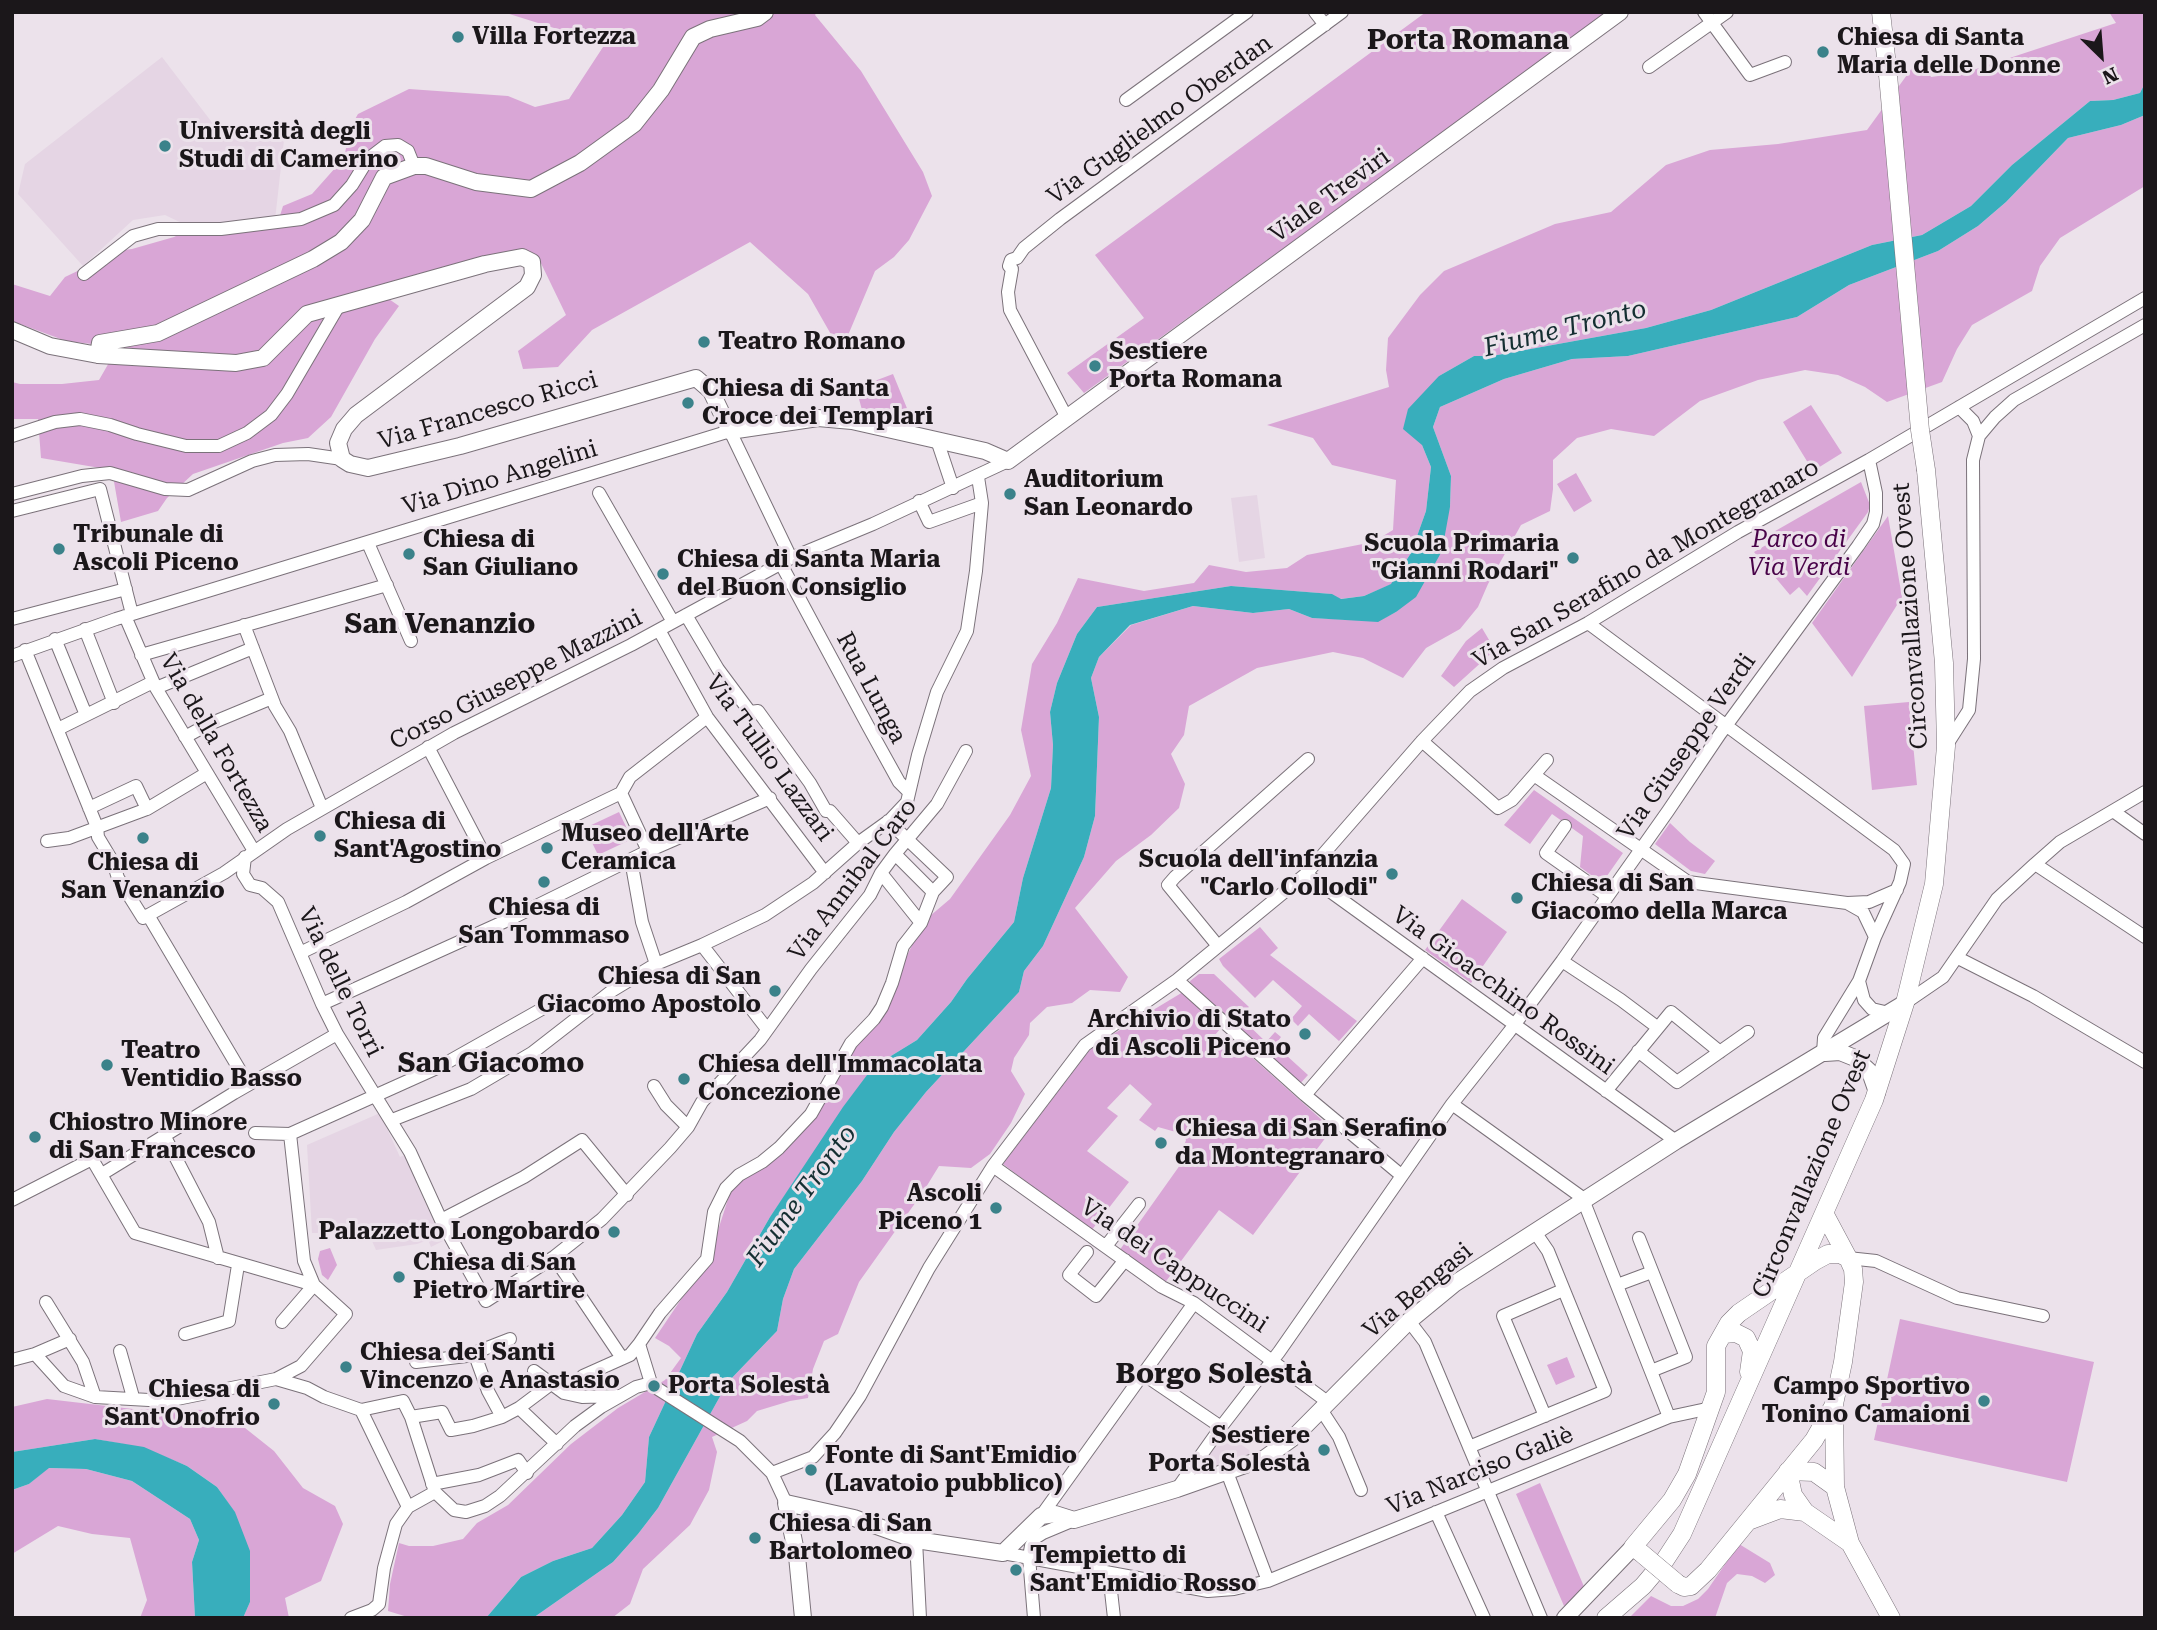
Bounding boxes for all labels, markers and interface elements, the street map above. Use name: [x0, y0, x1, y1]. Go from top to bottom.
north arrow: [2066, 21, 2136, 91]
place label: Villa Fortezza: [472, 23, 636, 51]
district label: Porta Romana: [1367, 24, 1569, 58]
place label: Chiesa di Santa Maria delle Donne: [1837, 24, 2060, 80]
marker: Villa Fortezza: [450, 29, 466, 45]
street label: Via Guglielmo Oberdan: [1042, 29, 1278, 211]
marker: Chiesa di Santa Maria delle Donne: [1815, 44, 1831, 60]
text: N: [2099, 62, 2122, 89]
place label: Università degli Studi di Camerino: [179, 118, 399, 174]
marker: Università degli Studi di Camerino: [157, 138, 173, 154]
street label: Viale Treviri: [1264, 143, 1396, 249]
water label: Fiume Tronto: [1480, 294, 1650, 364]
place label: Teatro Romano: [718, 328, 905, 356]
marker: Teatro Romano: [696, 334, 712, 350]
place label: Sestiere Porta Romana: [1109, 338, 1282, 394]
marker: Sestiere Porta Romana: [1087, 358, 1103, 374]
street label: Via Francesco Ricci: [375, 366, 601, 456]
place label: Chiesa di Santa Croce dei Templari: [702, 375, 933, 431]
marker: Chiesa di Santa Croce dei Templari: [680, 395, 696, 411]
street label: Via Dino Angelini: [399, 435, 601, 521]
street label: Via San Serafino da Montegranaro: [1468, 453, 1824, 675]
place label: Auditorium San Leonardo: [1024, 466, 1193, 522]
street label: Circonvallazione Ovest: [1887, 482, 1935, 750]
marker: Auditorium San Leonardo: [1002, 486, 1018, 502]
place label: Tribunale di Ascoli Piceno: [73, 521, 239, 577]
place label: Chiesa di San Giuliano: [423, 526, 578, 582]
park label: Parco di Via Verdi: [1748, 526, 1850, 582]
place label: Scuola Primaria "Gianni Rodari": [1364, 530, 1559, 586]
marker: Tribunale di Ascoli Piceno: [51, 541, 67, 557]
marker: Chiesa di San Giuliano: [401, 546, 417, 562]
place label: Chiesa di Santa Maria del Buon Consiglio: [677, 546, 940, 602]
marker: Scuola Primaria "Gianni Rodari": [1565, 550, 1581, 566]
marker: Chiesa di Santa Maria del Buon Consiglio: [655, 566, 671, 582]
street label: Corso Giuseppe Mazzini: [385, 604, 647, 756]
district label: San Venanzio: [345, 608, 535, 642]
street label: Rua Lunga: [830, 627, 912, 749]
street label: Via Giuseppe Verdi: [1612, 648, 1762, 846]
street label: Via della Fortezza: [153, 649, 279, 837]
street label: Via Tullio Lazzari: [699, 669, 839, 847]
street label: Via Annibal Caro: [783, 793, 923, 967]
place label: Chiesa di Sant'Agostino: [334, 808, 501, 864]
place label: Museo dell'Arte Ceramica: [561, 820, 749, 876]
marker: Chiesa di Sant'Agostino: [312, 828, 328, 844]
marker: Chiesa di San Venanzio: [135, 830, 151, 846]
marker: Museo dell'Arte Ceramica: [539, 840, 555, 856]
place label: Scuola dell'infanzia "Carlo Collodi": [1139, 846, 1378, 902]
place label: Chiesa di San Venanzio: [61, 849, 225, 905]
marker: Scuola dell'infanzia "Carlo Collodi": [1384, 866, 1400, 882]
place label: Chiesa di San Giacomo della Marca: [1531, 870, 1787, 926]
marker: Chiesa di San Tommaso: [536, 874, 552, 890]
marker: Chiesa di San Giacomo della Marca: [1509, 890, 1525, 906]
place label: Chiesa di San Tommaso: [458, 894, 630, 950]
street label: Via Gioacchino Rossini: [1386, 901, 1620, 1081]
street label: Via delle Torri: [291, 903, 389, 1061]
place label: Chiesa di San Giacomo Apostolo: [537, 963, 761, 1019]
marker: Chiesa di San Giacomo Apostolo: [767, 983, 783, 999]
place label: Archivio di Stato di Ascoli Piceno: [1087, 1006, 1291, 1062]
marker: Archivio di Stato di Ascoli Piceno: [1297, 1026, 1313, 1042]
place label: Teatro Ventidio Basso: [121, 1037, 302, 1093]
street label: Circonvallazione Ovest: [1747, 1046, 1877, 1302]
district label: San Giacomo: [398, 1047, 584, 1081]
place label: Chiesa dell'Immacolata Concezione: [698, 1051, 982, 1107]
marker: Teatro Ventidio Basso: [99, 1057, 115, 1073]
marker: Chiesa dell'Immacolata Concezione: [676, 1071, 692, 1087]
place label: Chiostro Minore di San Francesco: [49, 1109, 256, 1165]
place label: Chiesa di San Serafino da Montegranaro: [1175, 1115, 1447, 1171]
water label: Fiume Tronto: [740, 1119, 864, 1273]
marker: Chiostro Minore di San Francesco: [27, 1129, 43, 1145]
marker: Chiesa di San Serafino da Montegranaro: [1153, 1135, 1169, 1151]
place label: Ascoli Piceno 1: [878, 1180, 982, 1236]
street label: Via dei Cappuccini: [1075, 1193, 1273, 1339]
marker: Ascoli Piceno 1: [988, 1200, 1004, 1216]
place label: Palazzetto Longobardo: [318, 1218, 600, 1246]
marker: Palazzetto Longobardo: [606, 1224, 622, 1240]
street label: Via Bengasi: [1358, 1237, 1478, 1345]
place label: Chiesa di San Pietro Martire: [413, 1249, 585, 1305]
marker: Chiesa di San Pietro Martire: [391, 1269, 407, 1285]
place label: Chiesa dei Santi Vincenzo e Anastasio: [360, 1339, 620, 1395]
district label: Borgo Solestà: [1116, 1358, 1312, 1392]
marker: Chiesa dei Santi Vincenzo e Anastasio: [338, 1359, 354, 1375]
place label: Porta Solestà: [668, 1372, 830, 1400]
place label: Campo Sportivo Tonino Camaioni: [1761, 1373, 1970, 1429]
place label: Chiesa di Sant'Onofrio: [104, 1376, 260, 1432]
marker: Porta Solestà: [646, 1378, 662, 1394]
marker: Campo Sportivo Tonino Camaioni: [1976, 1393, 1992, 1409]
marker: Chiesa di Sant'Onofrio: [266, 1396, 282, 1412]
street label: Via Narciso Galiè: [1383, 1420, 1577, 1522]
place label: Sestiere Porta Solestà: [1148, 1422, 1310, 1478]
place label: Fonte di Sant'Emidio (Lavatoio pubblico): [825, 1442, 1077, 1498]
marker: Sestiere Porta Solestà: [1316, 1442, 1332, 1458]
marker: Fonte di Sant'Emidio (Lavatoio pubblico): [803, 1462, 819, 1478]
place label: Chiesa di San Bartolomeo: [769, 1510, 932, 1566]
marker: Chiesa di San Bartolomeo: [747, 1530, 763, 1546]
place label: Tempietto di Sant'Emidio Rosso: [1030, 1542, 1256, 1598]
marker: Tempietto di Sant'Emidio Rosso: [1008, 1562, 1024, 1578]

